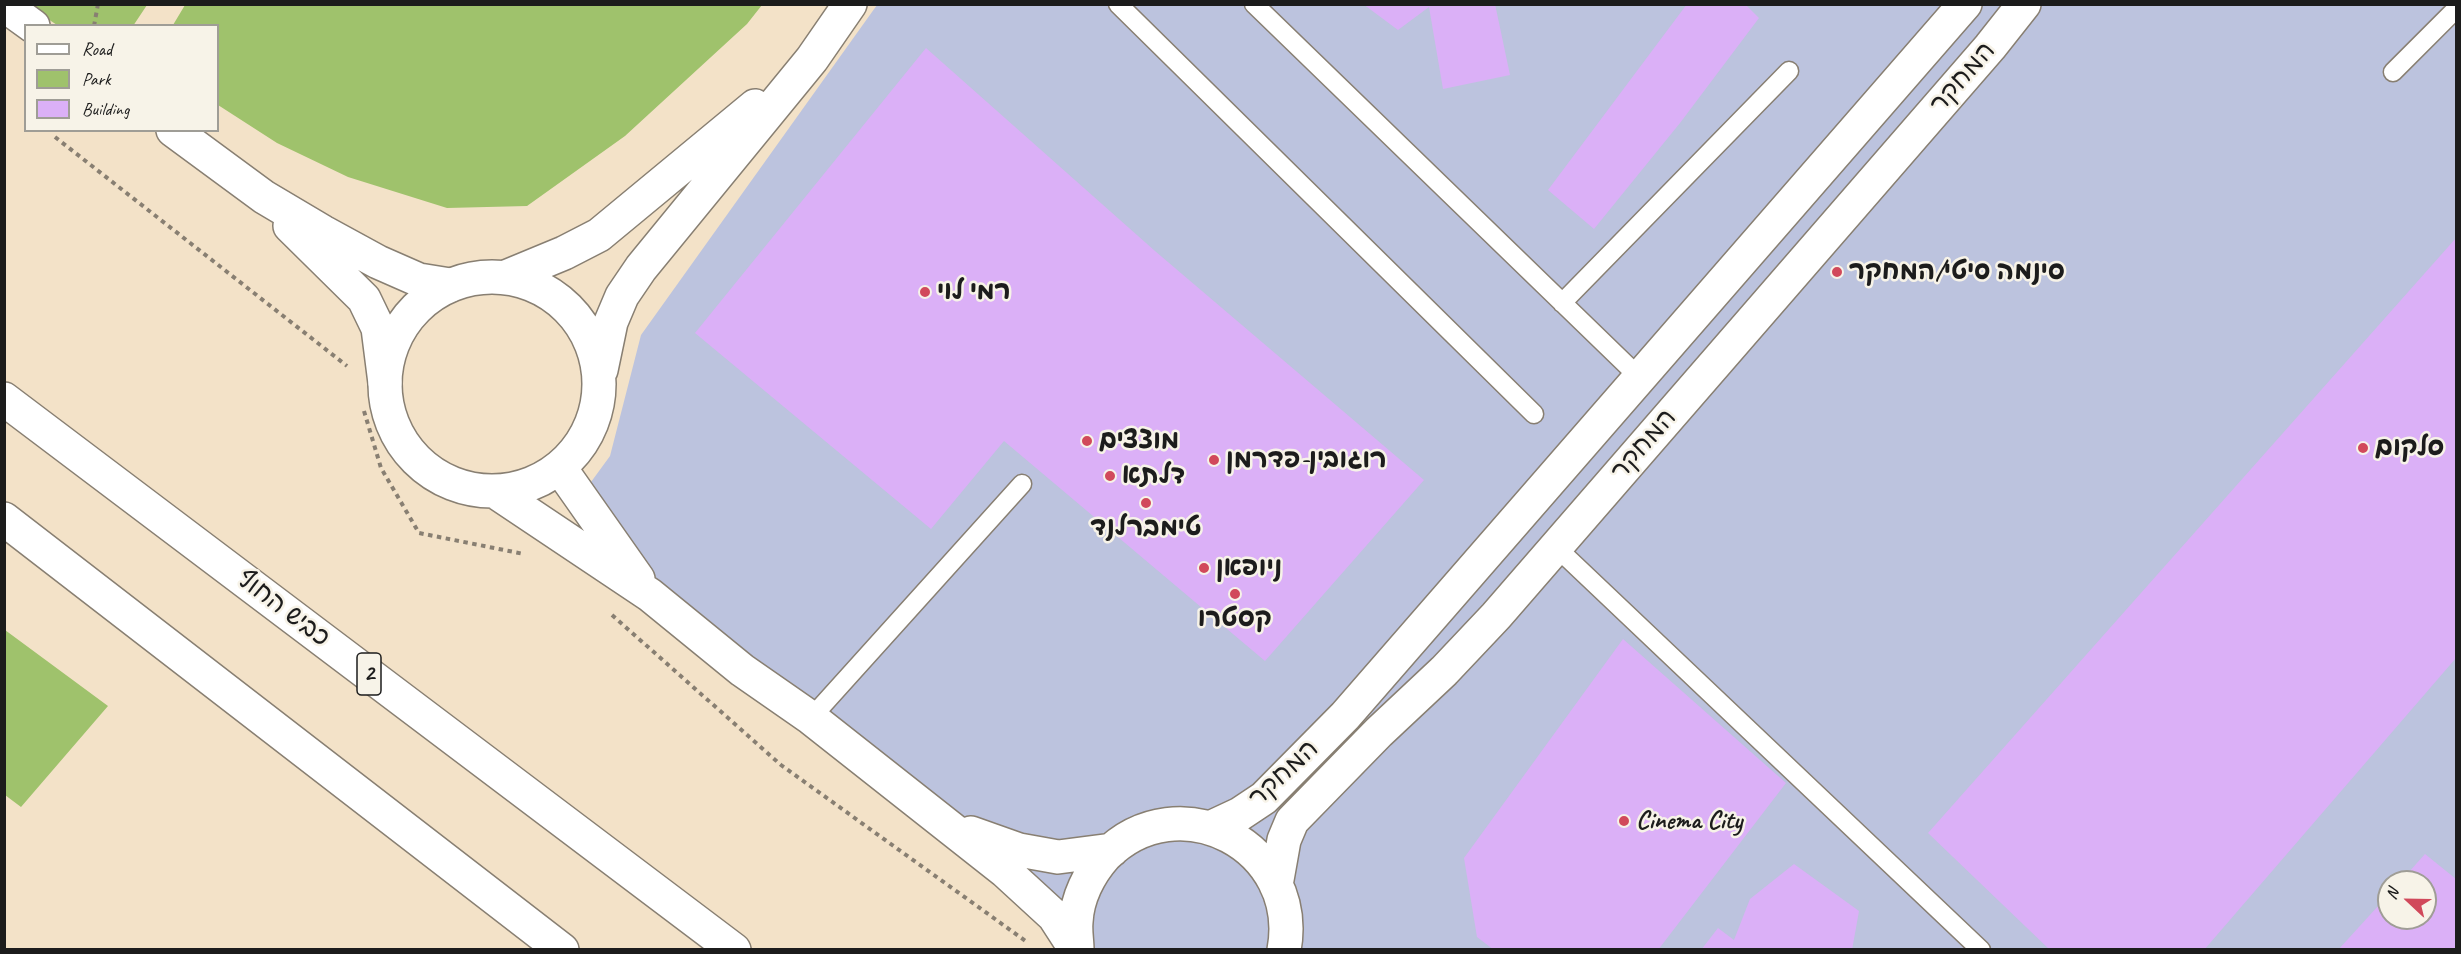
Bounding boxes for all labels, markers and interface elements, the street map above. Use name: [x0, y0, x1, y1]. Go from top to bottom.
legend: [24, 24, 219, 132]
street label: המחקר: [1924, 36, 2002, 120]
text: Road: [82, 38, 112, 60]
text: Park: [82, 68, 111, 90]
text: Building: [82, 98, 129, 120]
place label: סינמה סיטי/המחקר: [1849, 256, 2065, 288]
marker: סינמה סיטי/המחקר: [1830, 265, 1844, 279]
place label: רמי לוי: [937, 276, 1011, 308]
marker: רמי לוי: [918, 285, 932, 299]
street label: המחקר: [1605, 403, 1683, 487]
place label: מוצצים: [1099, 425, 1179, 457]
place label: סלקום: [2375, 432, 2444, 464]
marker: מוצצים: [1080, 434, 1094, 448]
marker: סלקום: [2356, 441, 2370, 455]
place label: רוגובין-פדרמן: [1226, 444, 1387, 476]
marker: רוגובין-פדרמן: [1207, 453, 1221, 467]
place label: דלתא: [1122, 460, 1185, 492]
marker: דלתא: [1103, 469, 1117, 483]
marker: טימברלנד: [1139, 496, 1153, 510]
place label: טימברלנד: [1090, 512, 1202, 544]
place label: ניופאן: [1216, 552, 1282, 584]
marker: ניופאן: [1197, 561, 1211, 575]
street label: כביש החוף: [230, 564, 336, 654]
marker: קסטרו: [1228, 587, 1242, 601]
place label: קסטרו: [1198, 603, 1272, 635]
road number: 2: [357, 653, 381, 695]
street label: המחקר: [1243, 734, 1325, 814]
place label: Cinema City: [1636, 805, 1742, 837]
marker: Cinema City: [1617, 814, 1631, 828]
north arrow: [2377, 870, 2437, 930]
text: N: [2381, 886, 2403, 902]

